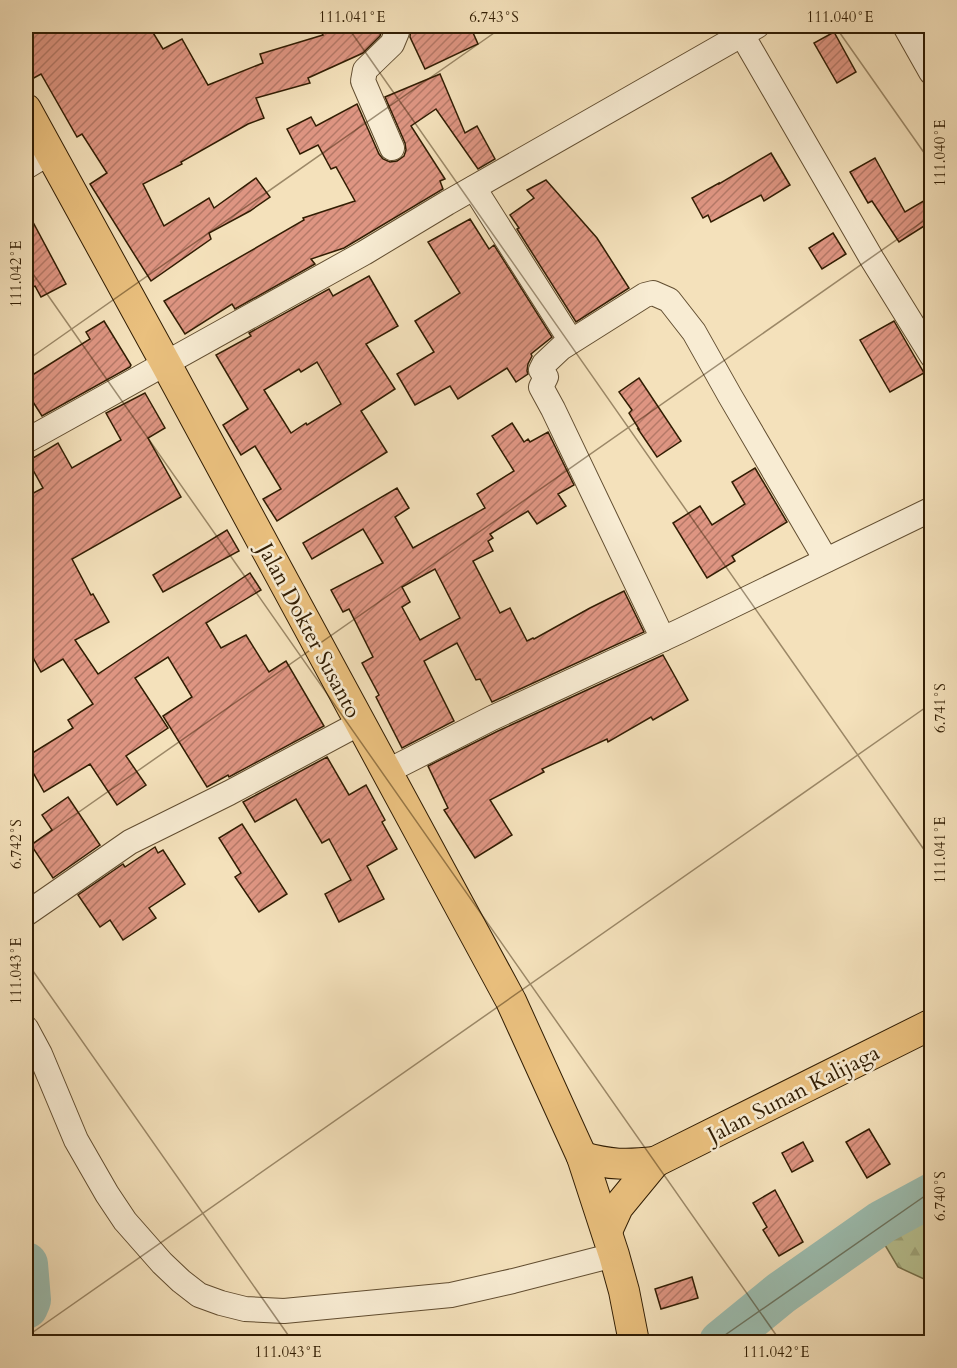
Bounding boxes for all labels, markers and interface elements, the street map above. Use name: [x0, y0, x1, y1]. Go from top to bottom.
text: 111.041°E: [319, 7, 385, 27]
text: 6.743°S: [469, 7, 519, 27]
text: 111.040°E: [807, 7, 873, 27]
text: 111.040°E: [930, 120, 950, 186]
text: 111.042°E: [6, 241, 26, 307]
street label: Jalan Dokter Susanto: [249, 535, 368, 723]
text: 6.741°S: [930, 683, 950, 733]
text: 111.041°E: [930, 817, 950, 883]
text: 6.742°S: [6, 819, 26, 869]
text: 111.043°E: [6, 938, 26, 1004]
street label: Jalan Sunan Kalijaga: [700, 1037, 885, 1152]
text: 6.740°S: [930, 1171, 950, 1221]
text: 111.043°E: [255, 1342, 321, 1362]
text: 111.042°E: [743, 1342, 809, 1362]

